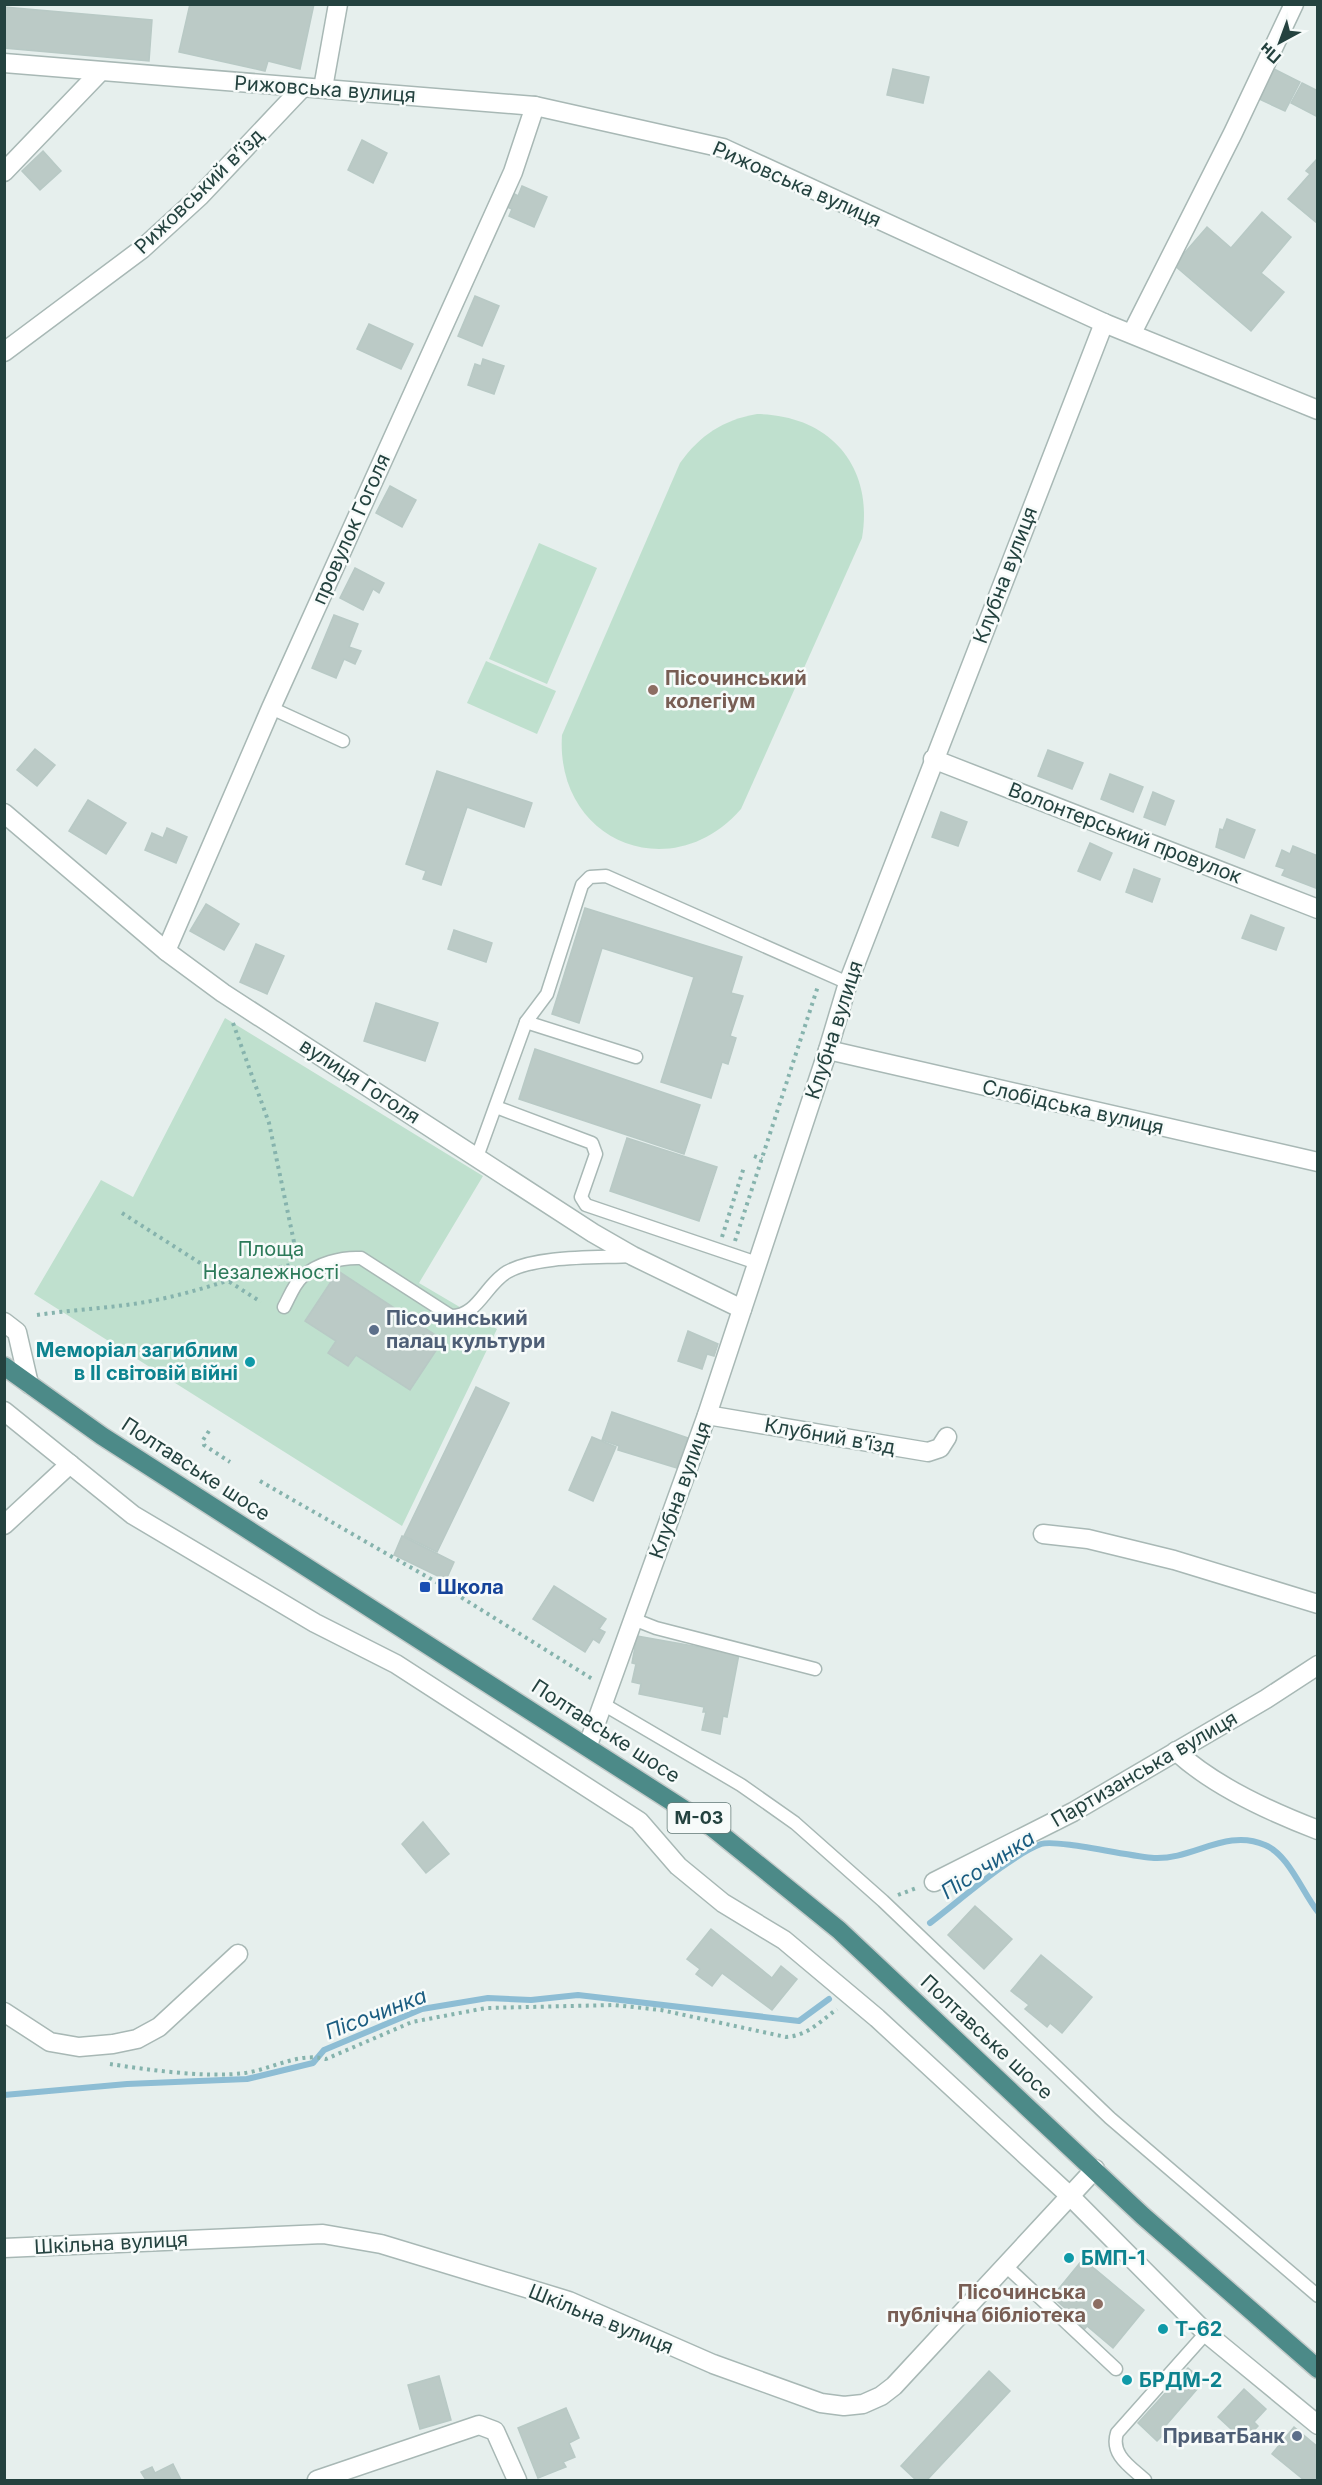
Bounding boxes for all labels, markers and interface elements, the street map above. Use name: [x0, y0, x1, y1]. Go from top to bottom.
north arrow: [1250, 12, 1310, 72]
text: Пн: [1255, 39, 1285, 68]
street label: Рижовська вулиця: [233, 71, 417, 107]
street label: Рижовський в’їзд: [129, 123, 269, 259]
street label: Рижовська вулиця: [709, 136, 885, 232]
street label: провулок Гоголя: [307, 450, 395, 608]
street label: Клубна вулиця: [968, 503, 1042, 647]
place label: Пісочинський колегіум: [665, 666, 807, 713]
marker: Пісочинський колегіум: [646, 683, 660, 697]
street label: Волонтерський провулок: [1005, 777, 1245, 889]
street label: Клубна вулиця: [800, 958, 868, 1102]
street label: вулиця Гоголя: [295, 1033, 425, 1129]
street label: Слобідська вулиця: [980, 1074, 1166, 1140]
park label: Площа Незалежності: [203, 1237, 339, 1284]
place label: Пісочинський палац культури: [386, 1306, 545, 1353]
marker: Пісочинський палац культури: [367, 1323, 381, 1337]
place label: Меморіал загиблим в II світовій війні: [36, 1338, 238, 1385]
marker: Меморіал загиблим в II світовій війні: [243, 1355, 257, 1369]
street label: Полтавське шосе: [117, 1412, 275, 1526]
street label: Клубний в’їзд: [763, 1413, 897, 1459]
street label: Клубна вулиця: [644, 1418, 716, 1562]
place label: Школа: [437, 1575, 504, 1599]
marker: Школа: [418, 1580, 432, 1594]
street label: Полтавське шосе: [527, 1674, 685, 1788]
street label: Партизанська вулиця: [1047, 1706, 1241, 1832]
road number: М-03: [668, 1803, 730, 1833]
water label: Пісочинка: [936, 1825, 1039, 1904]
street label: Полтавське шосе: [916, 1970, 1058, 2104]
water label: Пісочинка: [321, 1983, 430, 2044]
street label: Шкільна вулиця: [33, 2227, 189, 2259]
place label: БМП-1: [1081, 2246, 1146, 2270]
marker: БМП-1: [1062, 2251, 1076, 2265]
street label: Шкільна вулиця: [525, 2279, 677, 2359]
place label: Пісочинська публічна бібліотека: [887, 2280, 1086, 2327]
marker: Пісочинська публічна бібліотека: [1091, 2297, 1105, 2311]
place label: Т-62: [1175, 2317, 1222, 2341]
marker: Т-62: [1156, 2322, 1170, 2336]
place label: БРДМ-2: [1139, 2368, 1222, 2392]
marker: БРДМ-2: [1120, 2373, 1134, 2387]
place label: ПриватБанк: [1163, 2424, 1285, 2448]
marker: ПриватБанк: [1290, 2429, 1304, 2443]

